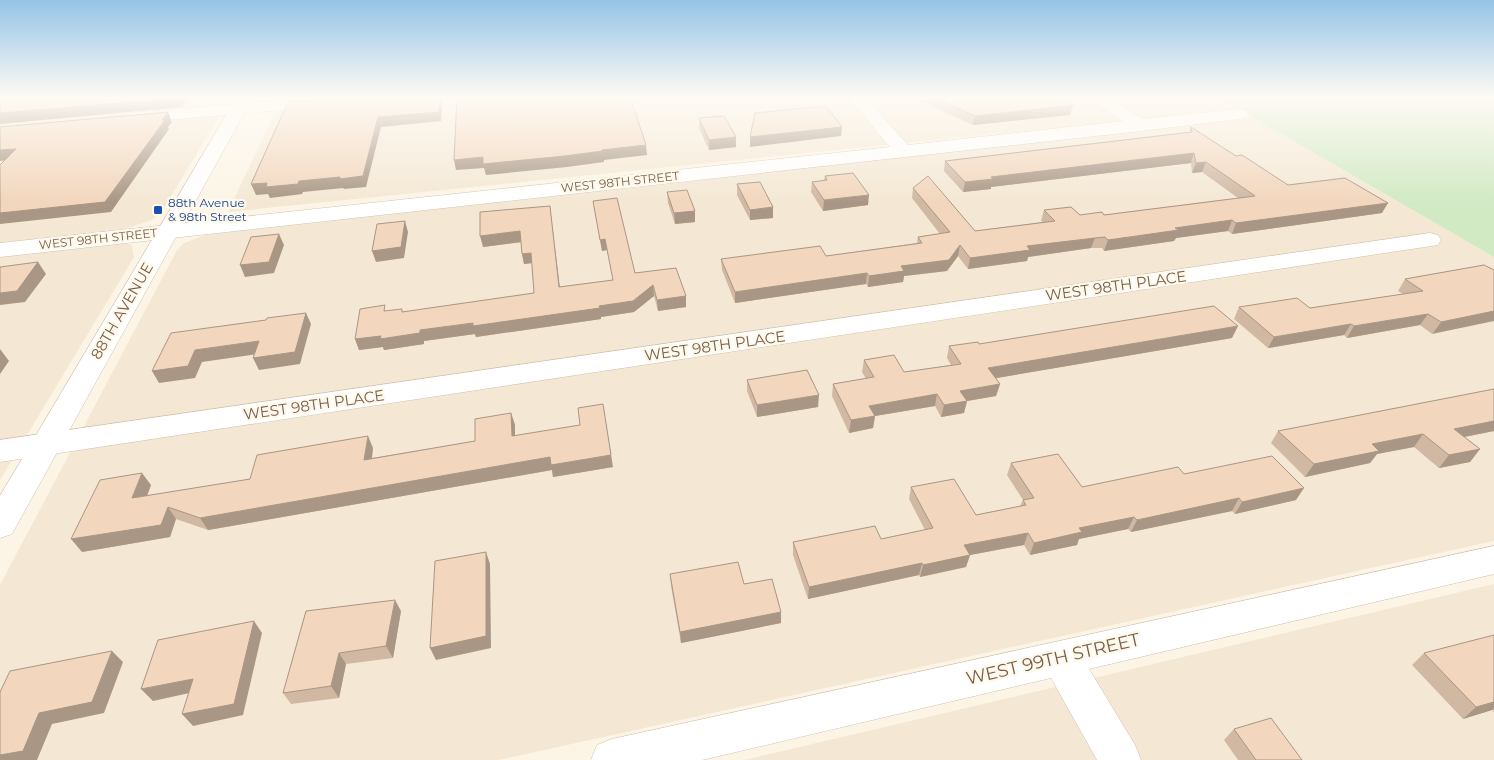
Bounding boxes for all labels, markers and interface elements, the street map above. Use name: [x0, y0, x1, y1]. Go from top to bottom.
street label: WEST 98TH STREET: [560, 168, 680, 195]
place label: 88th Avenue & 98th Street: [168, 195, 247, 224]
marker: 88th Avenue & 98th Street: [152, 204, 164, 216]
street label: WEST 98TH STREET: [38, 225, 158, 252]
street label: 88TH AVENUE: [86, 259, 157, 362]
street label: WEST 98TH PLACE: [1044, 266, 1188, 305]
street label: WEST 98TH PLACE: [643, 326, 787, 365]
street label: WEST 98TH PLACE: [242, 385, 386, 424]
street label: WEST 99TH STREET: [964, 628, 1143, 690]

